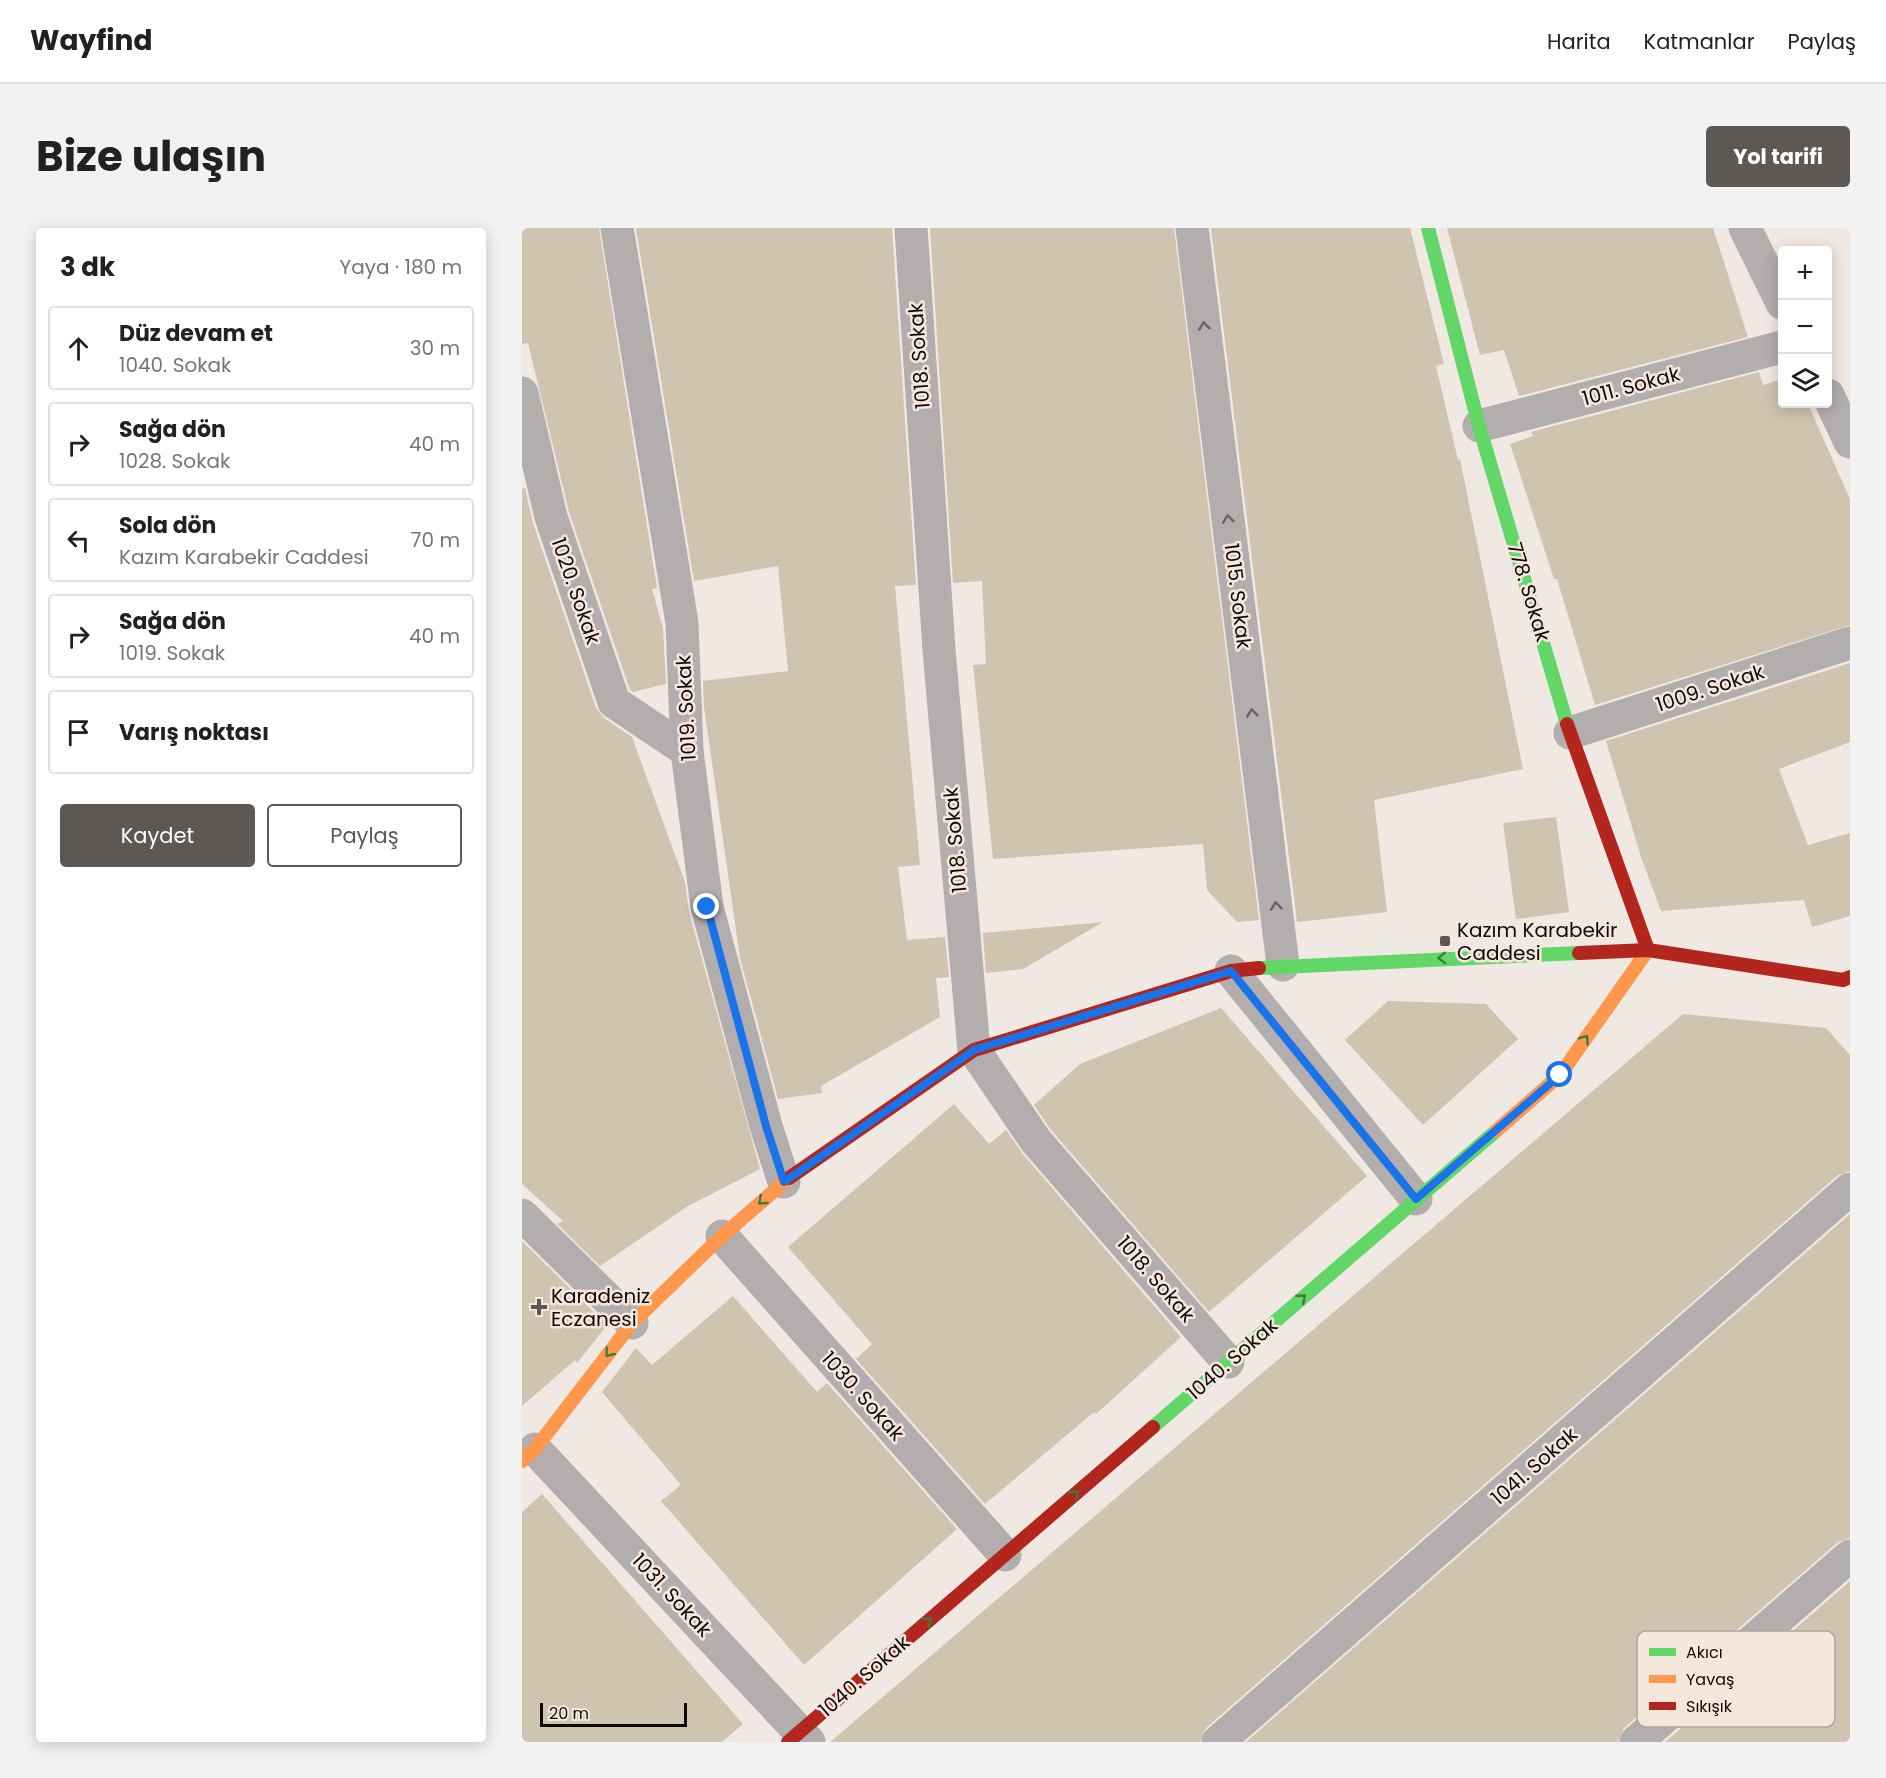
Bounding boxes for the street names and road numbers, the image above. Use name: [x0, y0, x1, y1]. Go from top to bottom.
street label: 1018. Sokak: [901, 301, 937, 410]
street label: 1011. Sokak: [1579, 359, 1684, 412]
street label: 1020. Sokak: [545, 534, 608, 649]
street label: 778. Sokak: [1501, 539, 1558, 646]
street label: 1015. Sokak: [1218, 542, 1258, 651]
street label: 1019. Sokak: [669, 654, 703, 762]
street label: 1009. Sokak: [1652, 657, 1768, 719]
street label: 1018. Sokak: [936, 785, 974, 894]
street label: 1018. Sokak: [1111, 1230, 1202, 1329]
street label: 1040. Sokak: [1180, 1311, 1284, 1406]
street label: 1030. Sokak: [815, 1345, 911, 1447]
street label: 1041. Sokak: [1485, 1420, 1584, 1511]
street label: 1031. Sokak: [626, 1547, 719, 1644]
street label: 1040. Sokak: [812, 1628, 916, 1723]

